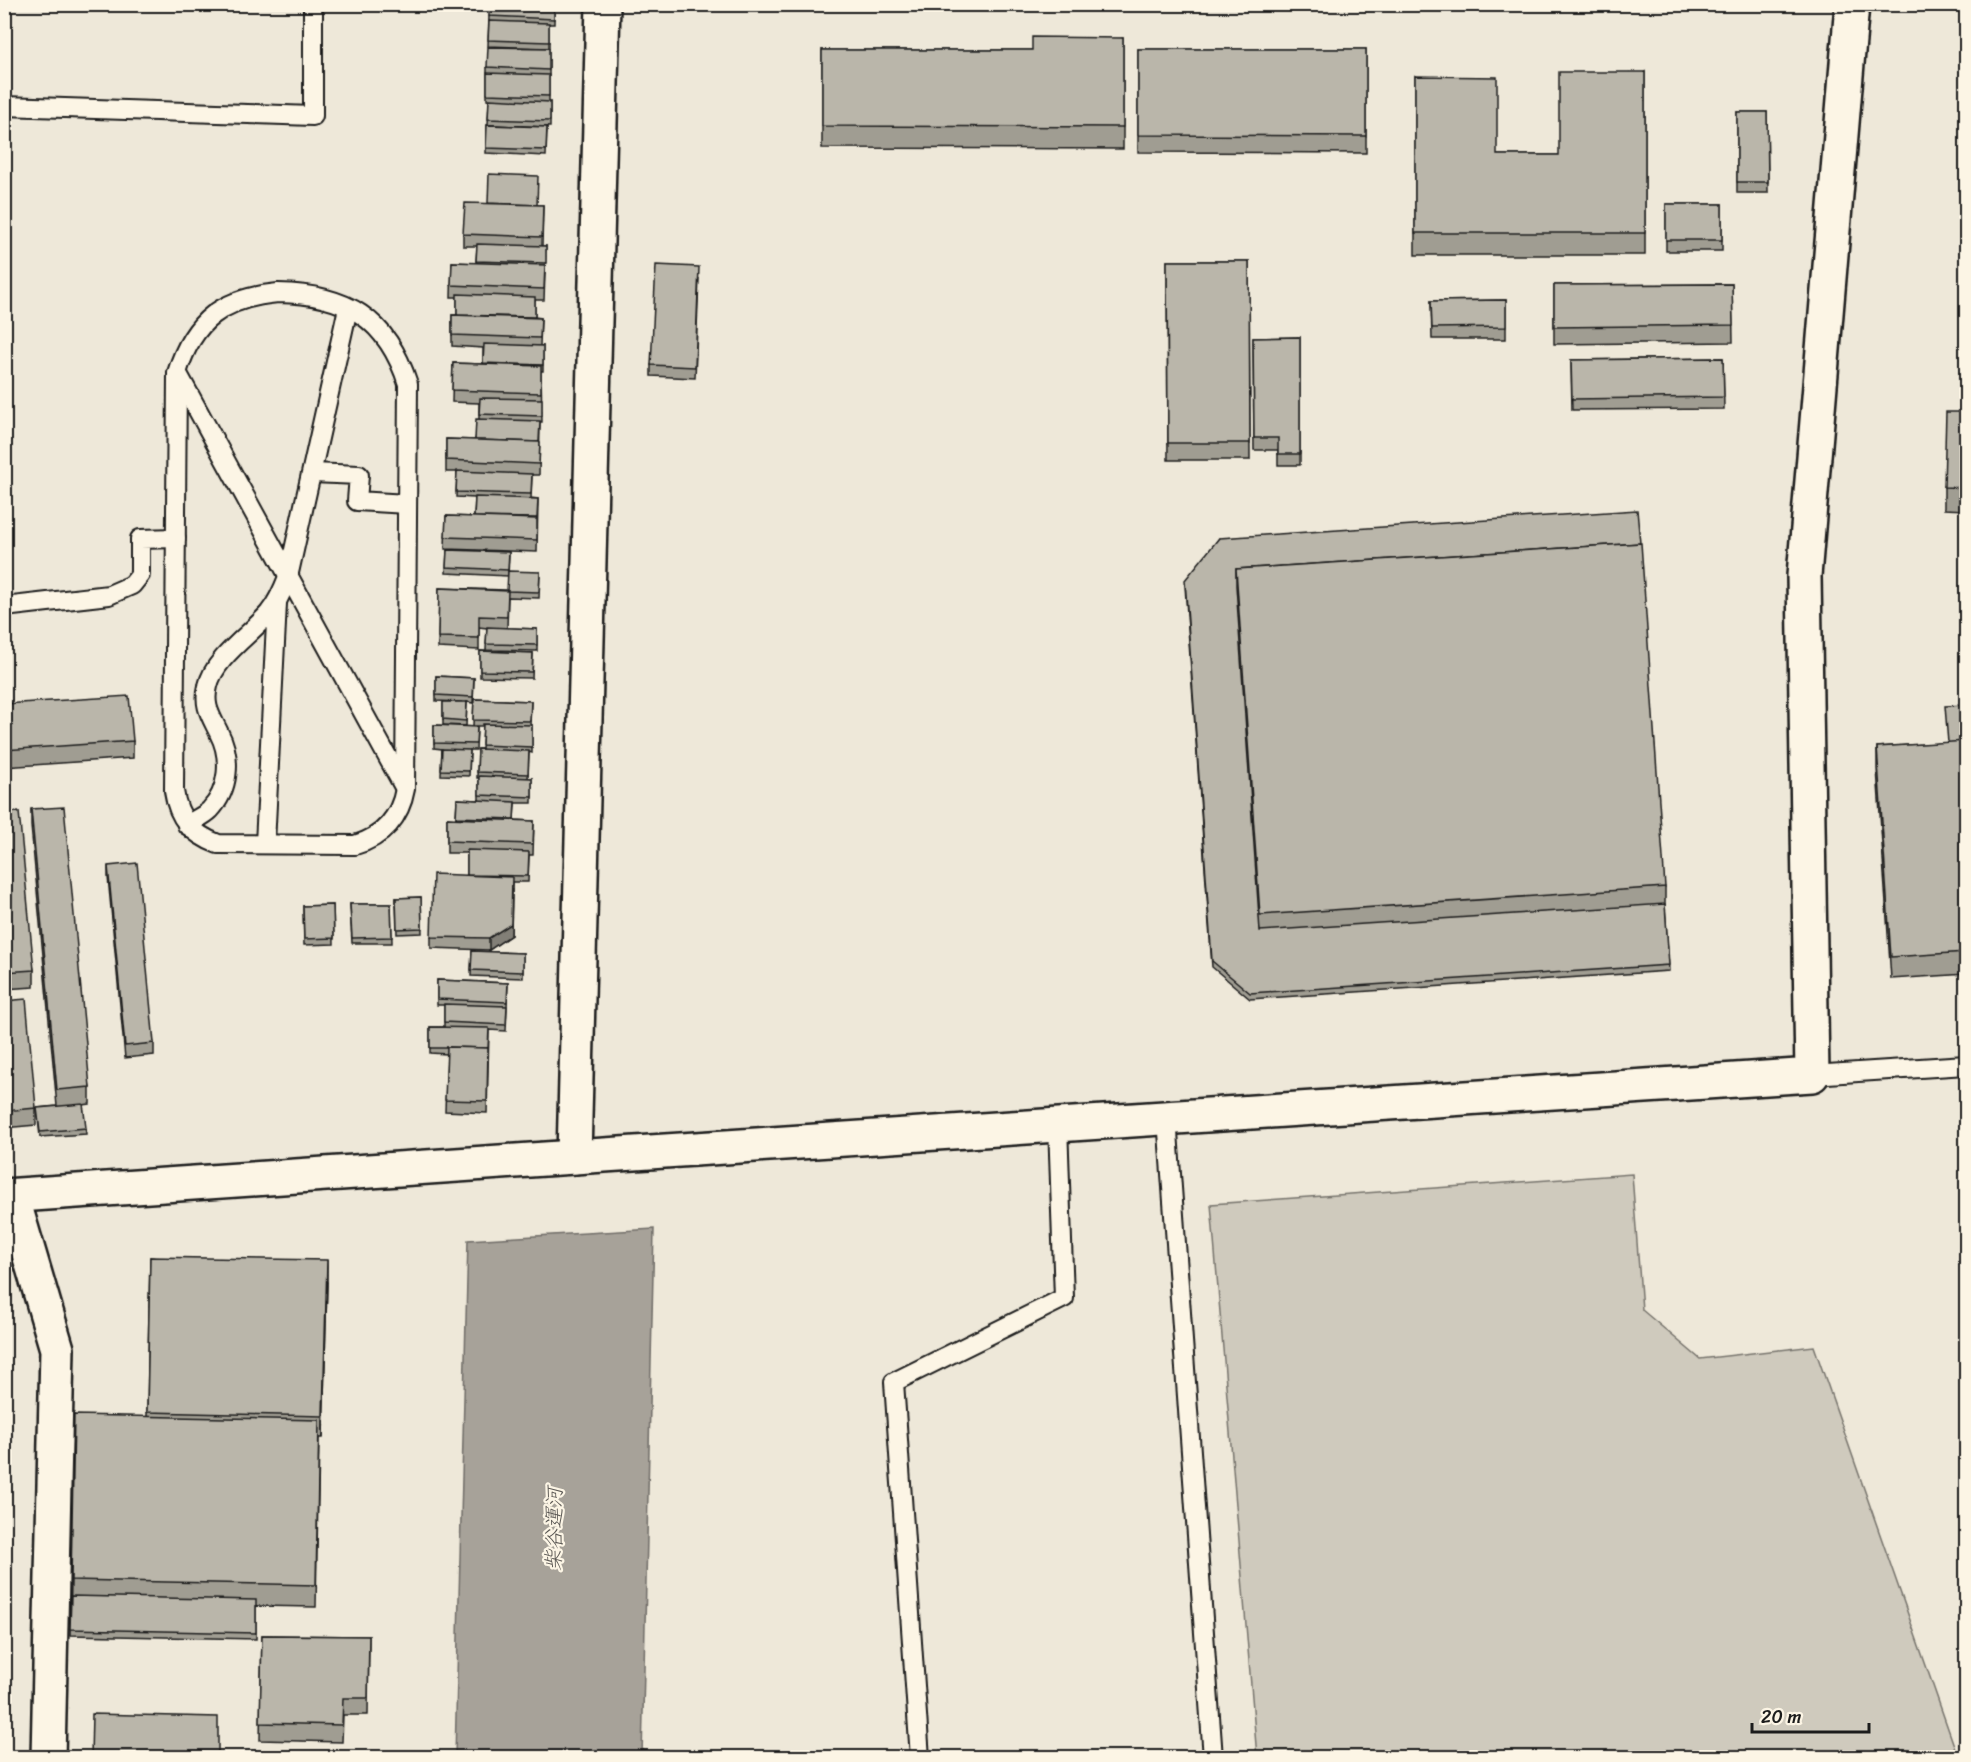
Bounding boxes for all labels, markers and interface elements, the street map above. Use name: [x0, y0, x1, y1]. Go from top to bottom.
water label: 柴谷運河: [534, 1484, 574, 1571]
scale bar: [1752, 1696, 1869, 1734]
text: 20 m: [1761, 1701, 1801, 1733]

